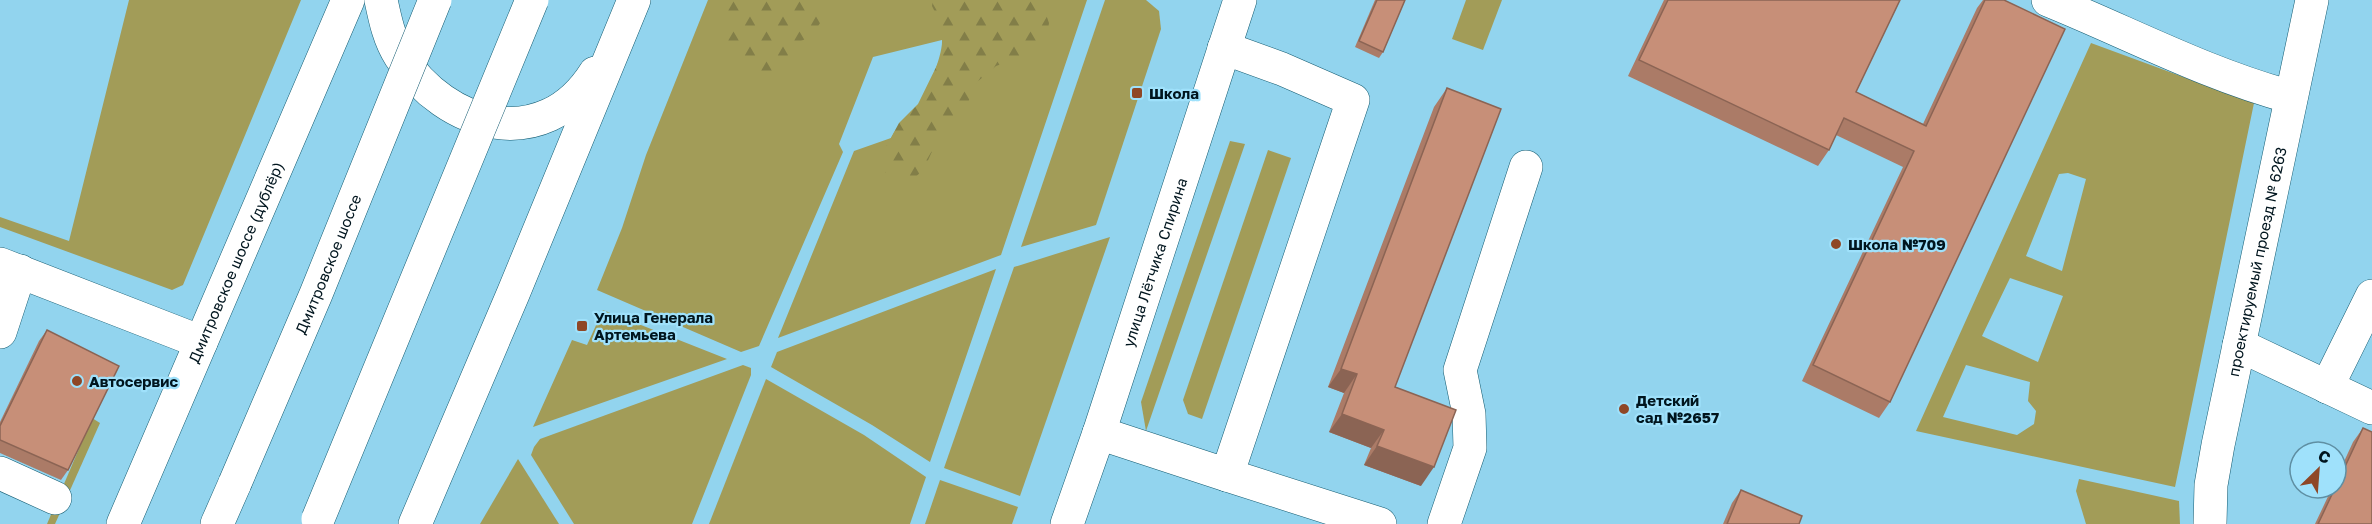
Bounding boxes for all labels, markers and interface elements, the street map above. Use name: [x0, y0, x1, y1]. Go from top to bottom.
place label: Школа: [1149, 84, 1199, 102]
marker: Школа: [1130, 86, 1144, 100]
street label: проектируемый проезд № 6263: [2224, 145, 2290, 378]
street label: Дмитровское шоссе (дублёр): [184, 159, 287, 365]
street label: улица Лётчика Спирина: [1119, 175, 1191, 349]
street label: Дмитровское шоссе: [291, 191, 365, 336]
place label: Школа №709: [1848, 235, 1946, 253]
marker: Школа №709: [1829, 237, 1843, 251]
place label: Улица Генерала Артемьева: [594, 308, 713, 343]
marker: Улица Генерала Артемьева: [575, 319, 589, 333]
place label: Автосервис: [89, 372, 178, 390]
marker: Автосервис: [70, 374, 84, 388]
place label: Детский сад №2657: [1636, 391, 1719, 426]
marker: Детский сад №2657: [1617, 402, 1631, 416]
north arrow: [2288, 440, 2348, 500]
text: С: [2315, 445, 2334, 468]

